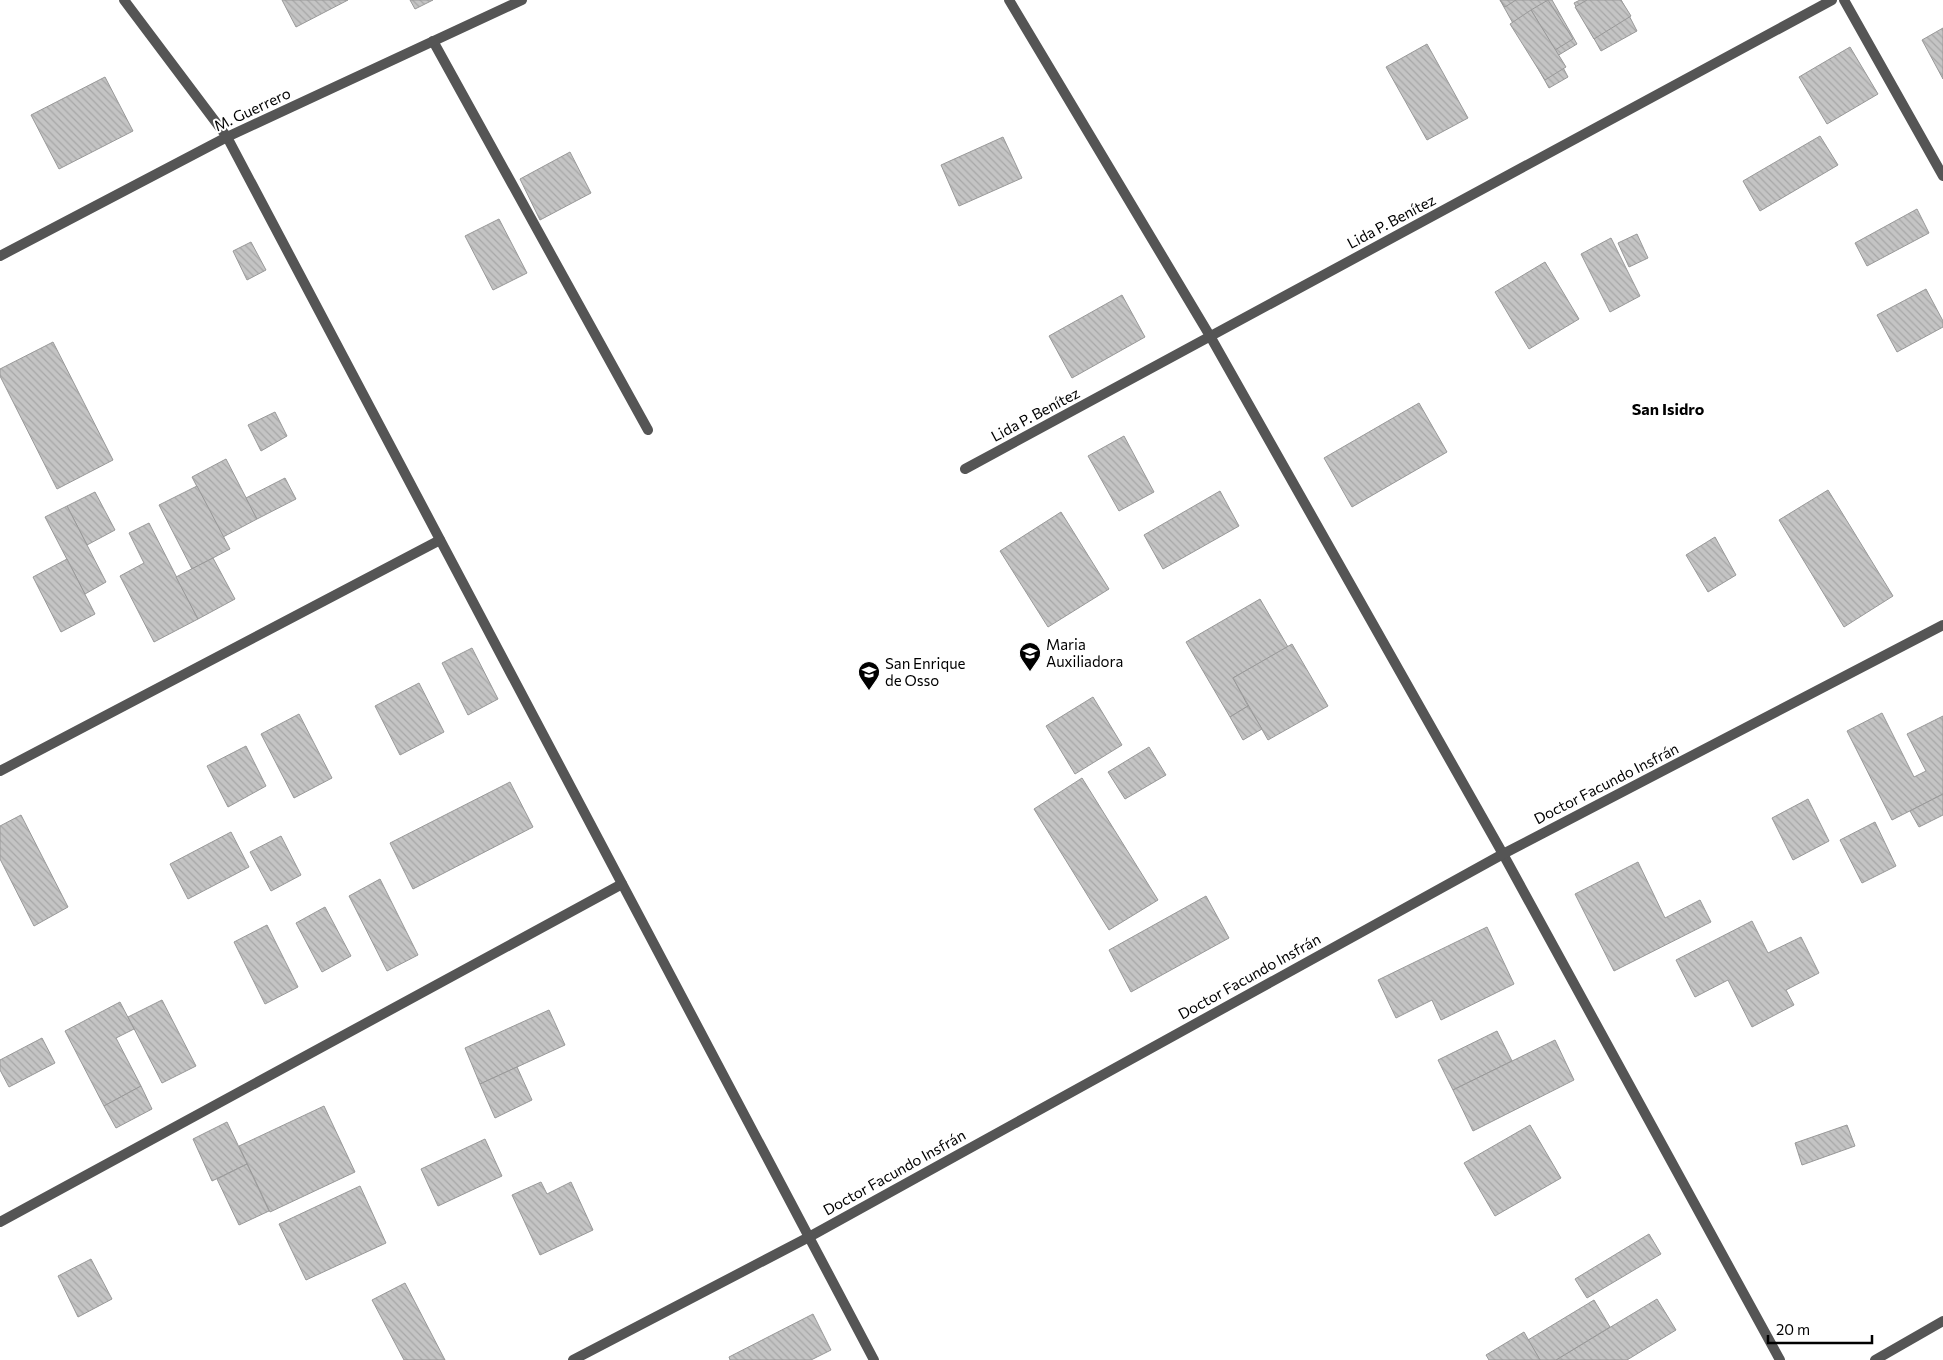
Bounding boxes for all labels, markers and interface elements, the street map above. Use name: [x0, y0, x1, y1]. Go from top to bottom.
street label: M. Guerrero: [211, 83, 293, 135]
street label: Lida P. Benítez: [1344, 190, 1438, 252]
street label: Lida P. Benítez: [988, 383, 1082, 445]
district label: San Isidro: [1632, 399, 1705, 418]
place label: Maria Auxiliadora: [1046, 635, 1123, 670]
school or university icon: Maria Auxiliadora: [1018, 641, 1042, 672]
place label: San Enrique de Osso: [885, 654, 966, 689]
school or university icon: San Enrique de Osso: [857, 660, 881, 691]
street label: Doctor Facundo Insfrán: [1531, 739, 1681, 827]
street label: Doctor Facundo Insfrán: [1175, 929, 1323, 1023]
street label: Doctor Facundo Insfrán: [820, 1125, 968, 1219]
scale bar: [1768, 1312, 1872, 1344]
text: 20 m: [1776, 1320, 1810, 1338]

